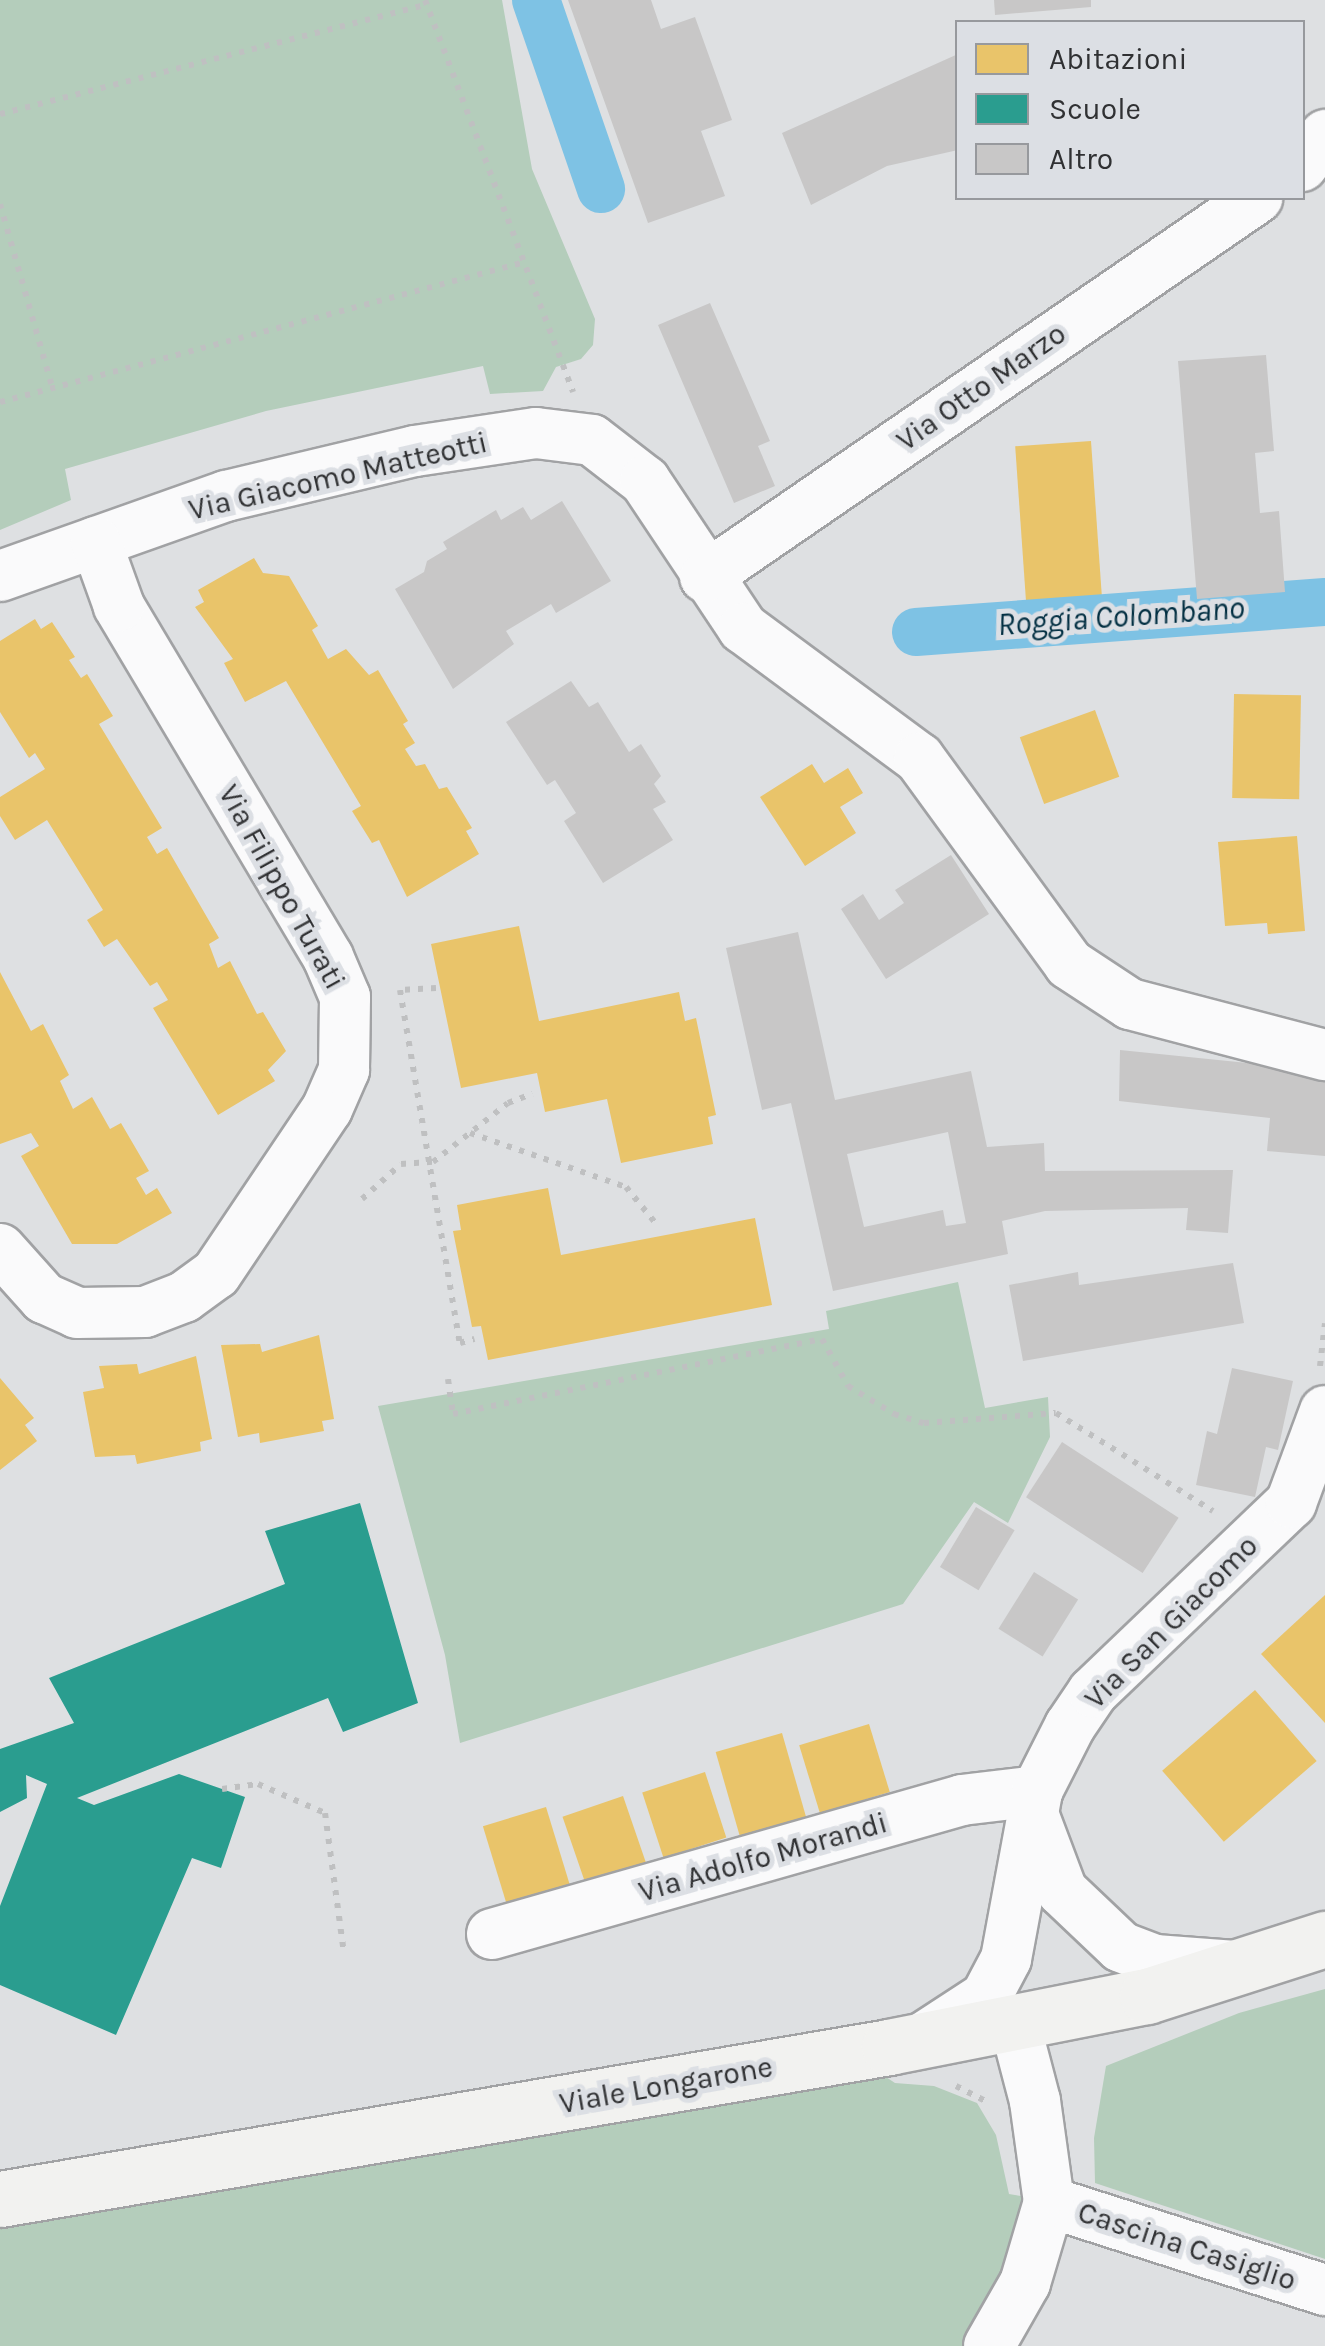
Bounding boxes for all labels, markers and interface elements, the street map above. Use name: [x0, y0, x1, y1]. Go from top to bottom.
legend: [955, 20, 1305, 200]
text: Abitazioni: [1049, 41, 1187, 77]
text: Scuole: [1049, 91, 1141, 127]
text: Altro: [1049, 141, 1113, 177]
street label: Via Otto Marzo: [889, 315, 1073, 459]
street label: Via Giacomo Matteotti: [185, 424, 491, 528]
water label: Roggia Colombano: [996, 589, 1246, 645]
street label: Via Filippo Turati: [211, 778, 353, 996]
street label: Via San Giacomo: [1077, 1528, 1265, 1716]
street label: Via Adolfo Morandi: [634, 1804, 892, 1910]
street label: Viale Longarone: [557, 2049, 775, 2121]
street label: Cascina Casiglio: [1073, 2194, 1301, 2298]

